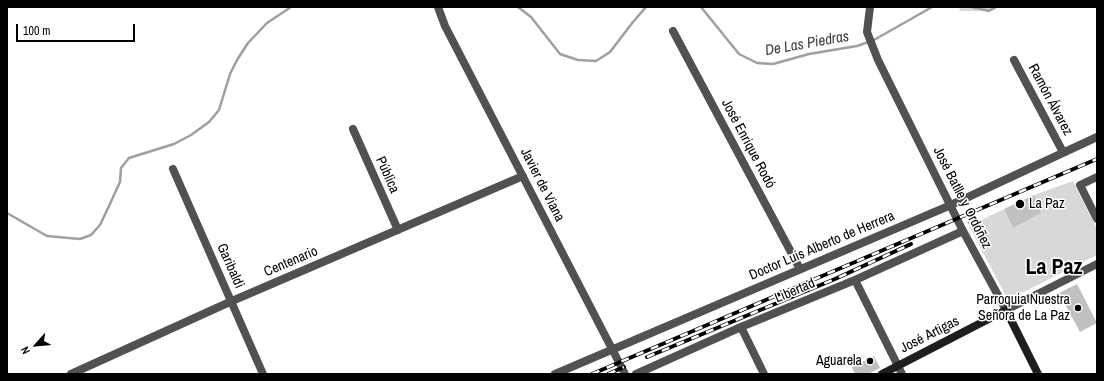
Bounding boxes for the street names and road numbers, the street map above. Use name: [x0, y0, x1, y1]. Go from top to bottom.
street label: Ramón Álvarez: [1024, 61, 1076, 139]
street label: José Enrique Rodó: [718, 97, 778, 191]
street label: José Batlle y Ordóñez: [929, 144, 995, 252]
street label: Javier de Viana: [516, 145, 568, 225]
street label: Pública: [372, 154, 402, 196]
street label: Doctor Luis Alberto de Herrera: [747, 208, 897, 284]
street label: Garibaldi: [213, 241, 247, 291]
street label: Centenario: [262, 243, 320, 281]
street label: Libertad: [772, 275, 818, 307]
street label: José Artigas: [898, 313, 962, 357]

